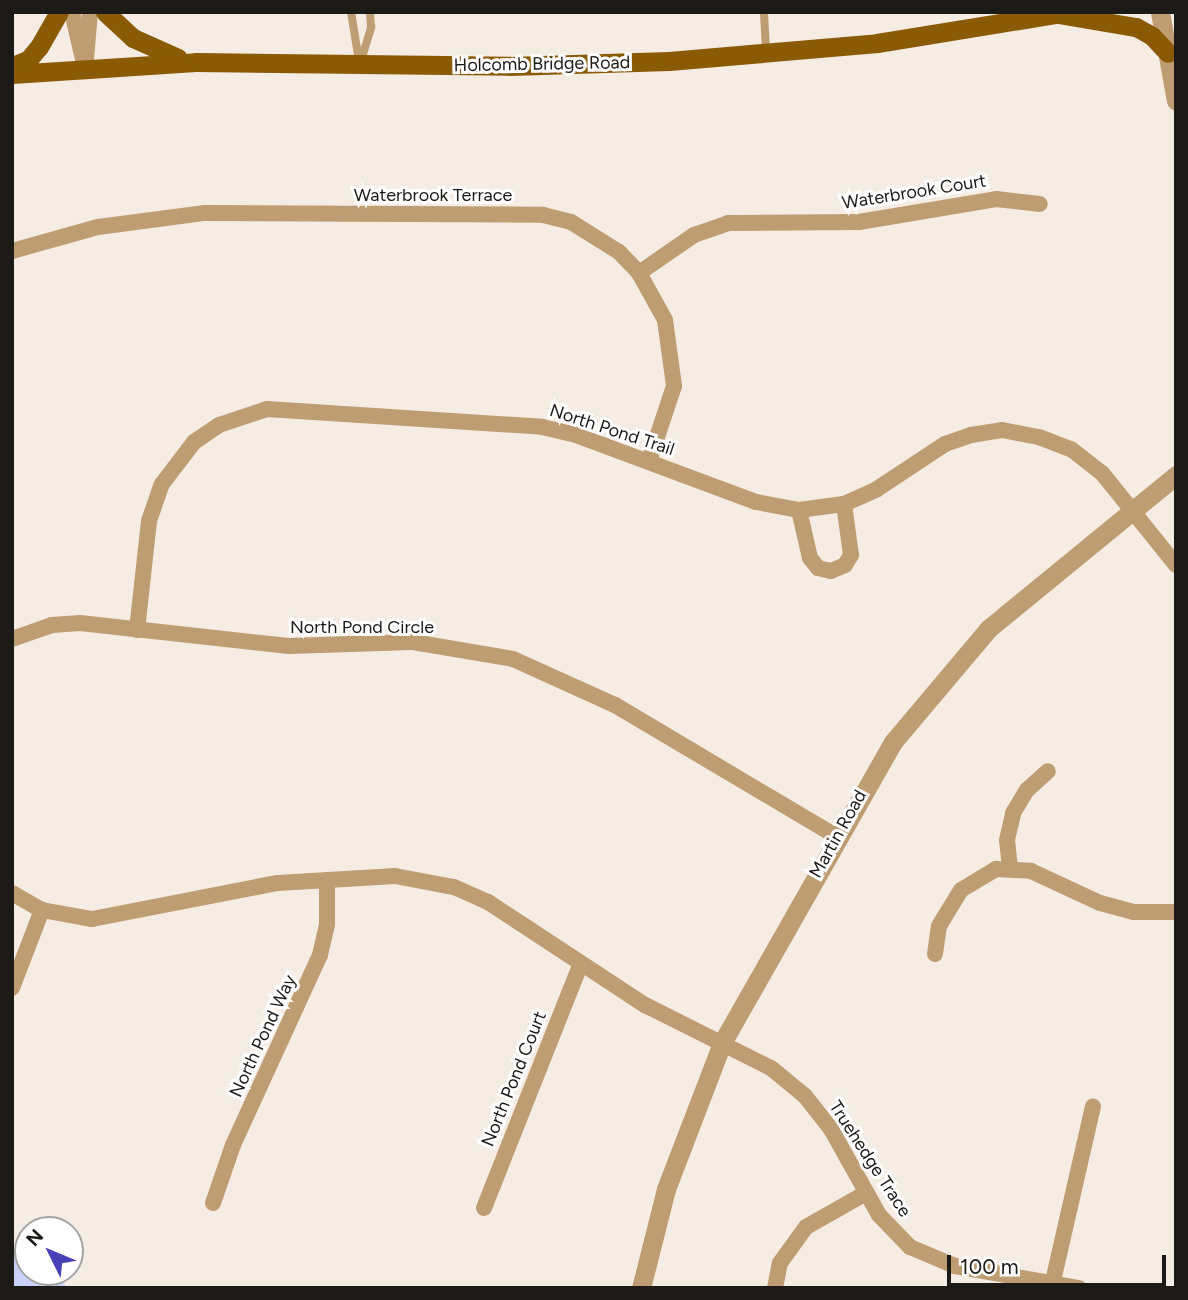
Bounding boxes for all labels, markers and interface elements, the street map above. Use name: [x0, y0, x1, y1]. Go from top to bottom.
street label: Holcomb Bridge Road: [454, 52, 630, 76]
street label: Waterbrook Court: [840, 170, 988, 214]
street label: Waterbrook Terrace: [354, 184, 512, 206]
street label: North Pond Trail: [547, 400, 677, 460]
street label: North Pond Circle: [290, 616, 434, 638]
street label: Martin Road: [805, 786, 871, 882]
street label: North Pond Way: [225, 971, 301, 1101]
street label: North Pond Court: [477, 1008, 551, 1150]
street label: Truehedge Trace: [824, 1097, 916, 1221]
north arrow: [14, 1216, 84, 1286]
text: N: [21, 1224, 48, 1251]
scale bar: [950, 1240, 1169, 1284]
text: 100 m: [960, 1254, 1019, 1279]

